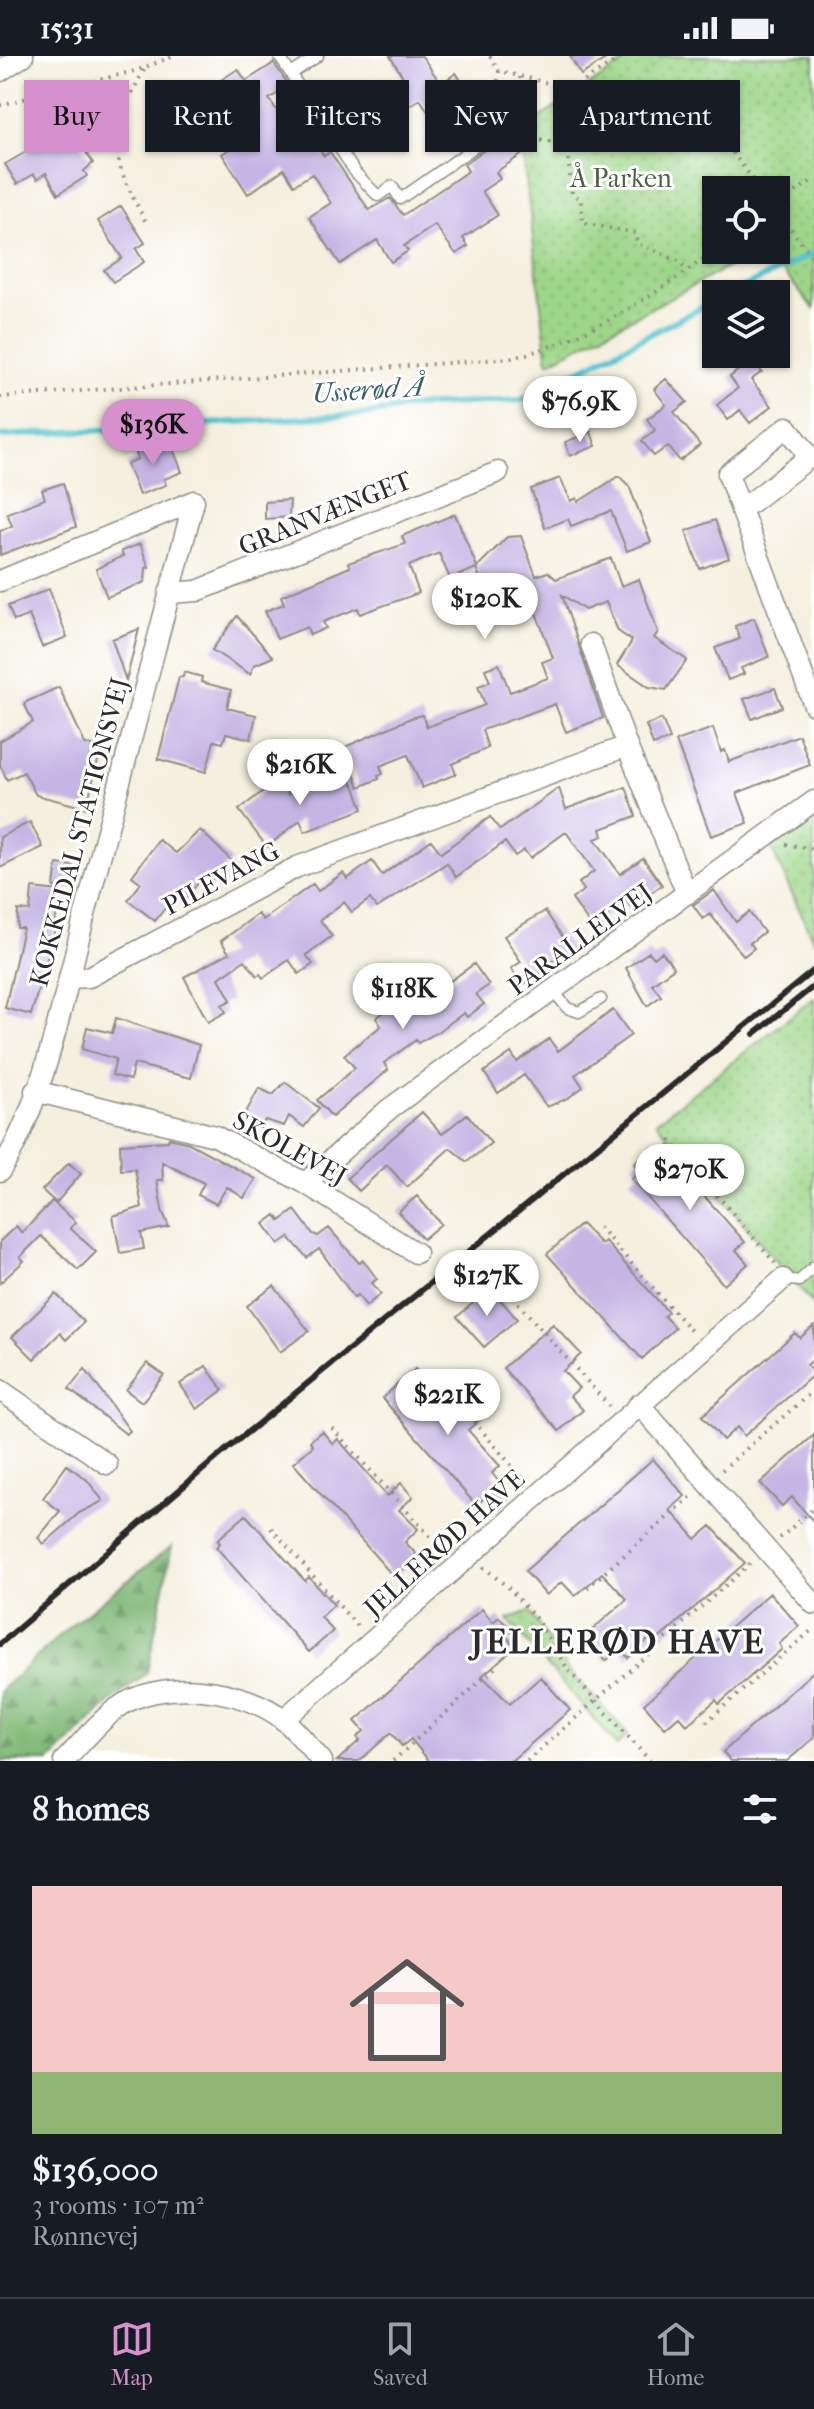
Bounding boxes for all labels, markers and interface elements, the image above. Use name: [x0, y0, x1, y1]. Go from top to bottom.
text: 15:31: [40, 11, 94, 46]
chip: Buy: [24, 80, 129, 152]
chip: Rent: [145, 80, 260, 152]
chip: Filters: [276, 80, 409, 152]
chip: New: [425, 80, 537, 152]
chip: Apartment: [553, 80, 740, 152]
park label: Å Parken: [569, 162, 672, 194]
map controls: [702, 176, 790, 368]
button: locate: [702, 176, 790, 264]
button: layers: [702, 280, 790, 368]
water label: Usserød Å: [311, 369, 428, 410]
pin: $76.9K: [515, 376, 645, 444]
text: $76.9K: [541, 386, 619, 417]
pin: $136K: [97, 399, 209, 467]
text: $136K: [119, 409, 187, 440]
street label: GRANVÆNGET: [234, 465, 417, 562]
pin: $120K: [429, 573, 541, 641]
text: $120K: [450, 583, 520, 614]
street label: KOKKEDAL STATIONSVEJ: [23, 674, 136, 990]
pin: $216K: [244, 739, 356, 807]
text: $216K: [265, 749, 335, 780]
street label: PILEVANG: [158, 835, 285, 922]
street label: PARALLELVEJ: [502, 877, 658, 1002]
pin: $118K: [347, 963, 459, 1031]
text: $118K: [371, 973, 435, 1004]
street label: SKOLEVEJ: [227, 1104, 352, 1192]
pin: $270K: [634, 1144, 746, 1212]
text: $270K: [653, 1154, 727, 1185]
pin: $127K: [431, 1250, 543, 1318]
text: $127K: [453, 1260, 521, 1291]
pin: $221K: [392, 1369, 504, 1437]
text: $221K: [413, 1379, 483, 1410]
street label: JELLERØD HAVE: [356, 1463, 531, 1625]
district label: JELLERØD HAVE: [468, 1622, 765, 1662]
icon: filters: [738, 1787, 782, 1831]
text: 8 homes: [32, 1789, 150, 1829]
icon: home: [335, 1938, 479, 2082]
text: $136,000: [32, 2150, 159, 2190]
text: 3 rooms · 107 m²: [32, 2190, 204, 2221]
text: Rønnevej: [32, 2221, 138, 2252]
tab: Map: [110, 2317, 154, 2391]
tab: Saved: [373, 2317, 428, 2391]
tab: Home: [647, 2317, 704, 2391]

